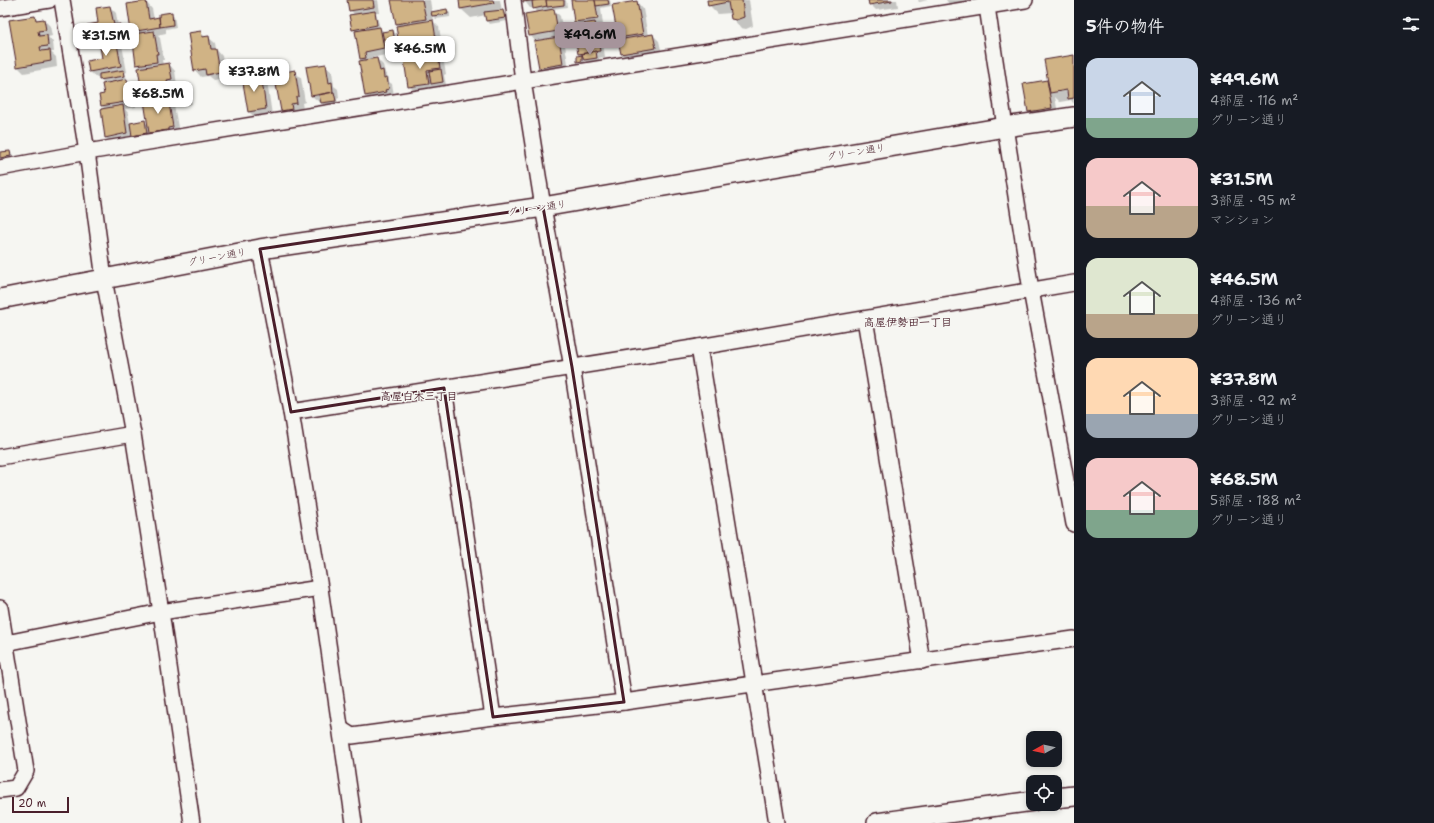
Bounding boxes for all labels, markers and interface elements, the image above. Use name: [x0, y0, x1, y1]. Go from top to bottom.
icon: filters: [1400, 13, 1422, 35]
text: 5件の物件: [1086, 15, 1165, 37]
pin: ¥49.6M: [557, 22, 623, 56]
pin: ¥31.5M: [73, 23, 139, 57]
text: ¥49.6M: [564, 26, 616, 43]
text: ¥31.5M: [82, 27, 130, 44]
pin: ¥46.5M: [387, 36, 453, 70]
text: ¥46.5M: [394, 40, 446, 57]
pin: ¥37.8M: [221, 59, 287, 93]
text: ¥37.8M: [228, 63, 280, 80]
text: ¥49.6M: [1210, 68, 1279, 90]
icon: home: [1118, 74, 1166, 122]
pin: ¥68.5M: [125, 81, 191, 115]
text: ¥68.5M: [132, 85, 184, 102]
text: 4部屋 · 116 m²: [1210, 92, 1298, 109]
text: グリーン通り: [1210, 111, 1287, 128]
street label: グリーン通り: [826, 140, 886, 164]
text: ¥31.5M: [1210, 168, 1273, 190]
icon: home: [1118, 174, 1166, 222]
text: 3部屋 · 95 m²: [1210, 192, 1296, 209]
street label: グリーン通り: [507, 197, 567, 219]
text: マンション: [1210, 211, 1274, 228]
street label: グリーン通り: [187, 245, 247, 269]
text: ¥46.5M: [1210, 268, 1278, 290]
icon: home: [1118, 274, 1166, 322]
text: 4部屋 · 136 m²: [1210, 292, 1302, 309]
text: グリーン通り: [1210, 311, 1287, 328]
district label: 高屋伊勢田一丁目: [864, 315, 952, 330]
text: ¥37.8M: [1210, 368, 1277, 390]
icon: home: [1118, 374, 1166, 422]
district label: 高屋白木三丁目: [381, 389, 458, 404]
text: 3部屋 · 92 m²: [1210, 392, 1297, 409]
text: グリーン通り: [1210, 411, 1287, 428]
text: ¥68.5M: [1210, 468, 1278, 490]
icon: home: [1118, 474, 1166, 522]
text: 5部屋 · 188 m²: [1210, 492, 1301, 509]
text: グリーン通り: [1210, 511, 1287, 528]
north arrow: [1026, 731, 1062, 767]
map controls: [1026, 731, 1062, 811]
button: locate: [1026, 775, 1062, 811]
scale bar: [12, 795, 69, 814]
text: 20 m: [18, 796, 46, 811]

